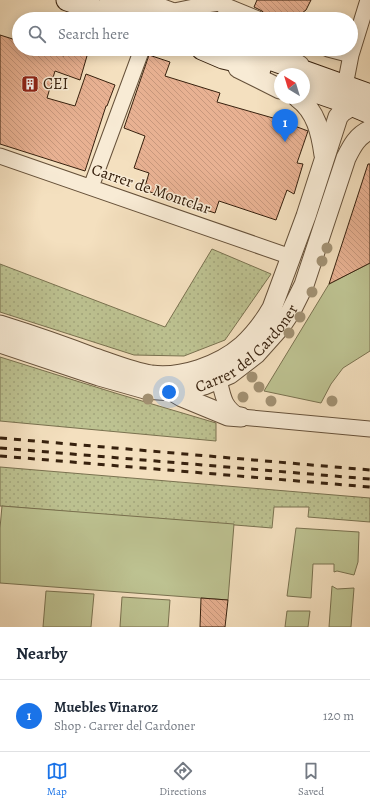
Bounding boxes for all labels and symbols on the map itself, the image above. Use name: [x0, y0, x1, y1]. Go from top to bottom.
north arrow: [274, 68, 310, 104]
place label: CEI: [43, 73, 68, 95]
building icon: CEI: [20, 74, 40, 94]
pin: 1: [272, 109, 298, 142]
street label: Carrer de Montclar: [89, 158, 213, 220]
street label: Carrer del Cardoner: [193, 301, 303, 398]
your location: [159, 382, 179, 402]

